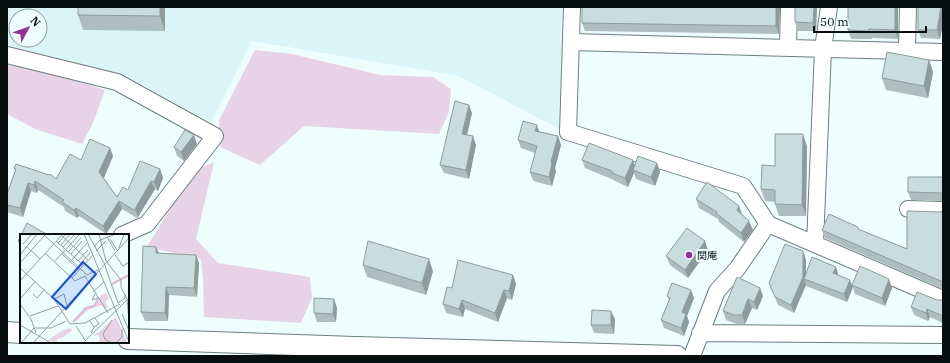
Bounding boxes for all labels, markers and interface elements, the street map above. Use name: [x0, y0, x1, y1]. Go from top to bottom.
north arrow: [8, 8, 48, 48]
scale bar: [814, 8, 926, 34]
text: N: [27, 14, 44, 30]
text: 50 m: [820, 14, 849, 29]
inset map: [20, 234, 129, 343]
place label: 関庵: [697, 249, 717, 262]
marker: 関庵: [684, 250, 694, 260]

